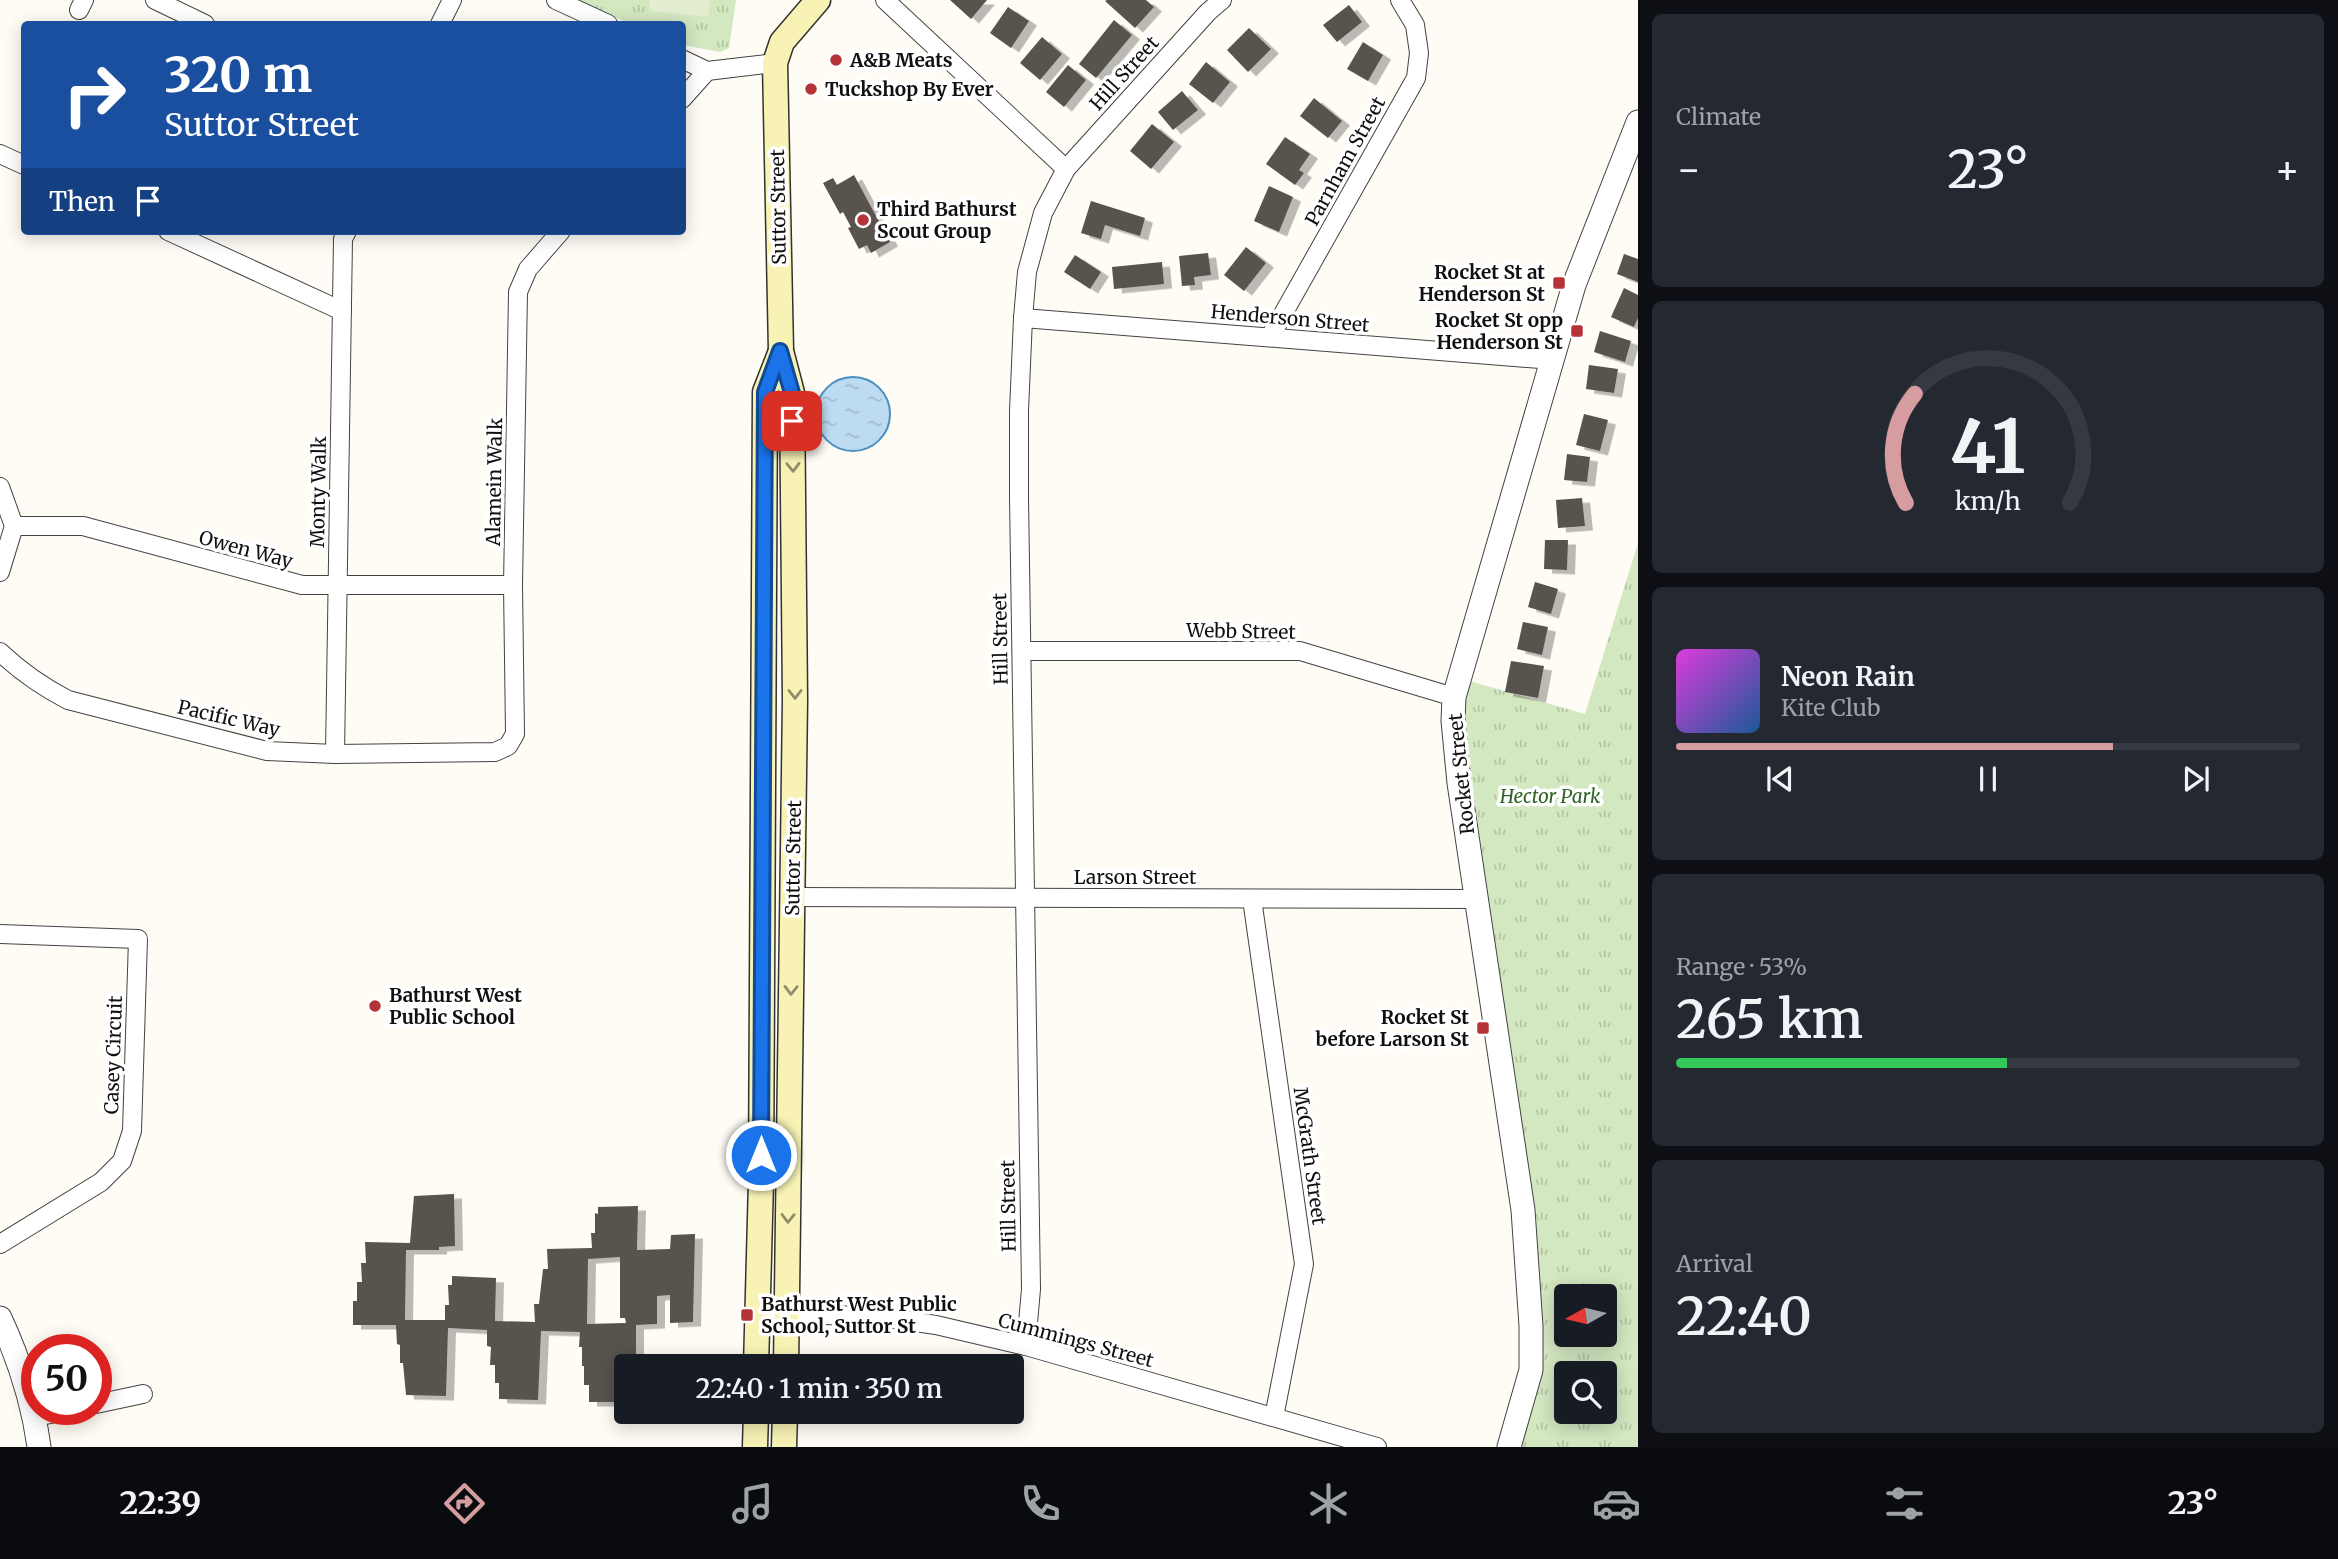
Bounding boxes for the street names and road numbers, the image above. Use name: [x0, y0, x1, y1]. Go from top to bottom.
street label: Hill Street: [1084, 30, 1164, 115]
street label: Parnham Street: [1300, 92, 1391, 230]
street label: Suttor Street: [765, 148, 791, 265]
street label: Henderson Street: [1210, 299, 1371, 337]
street label: Alamein Walk: [481, 418, 507, 547]
street label: Monty Walk: [305, 436, 331, 548]
street label: Owen Way: [196, 525, 296, 573]
street label: Hill Street: [987, 592, 1013, 685]
street label: Webb Street: [1185, 618, 1297, 644]
street label: Pacific Way: [175, 695, 283, 741]
street label: Rocket Street: [1443, 712, 1479, 836]
street label: Suttor Street: [780, 799, 806, 916]
street label: Larson Street: [1074, 865, 1197, 889]
street label: Casey Circuit: [99, 995, 127, 1115]
street label: McGrath Street: [1288, 1086, 1332, 1227]
street label: Hill Street: [995, 1159, 1021, 1252]
street label: Cummings Street: [996, 1308, 1157, 1372]

